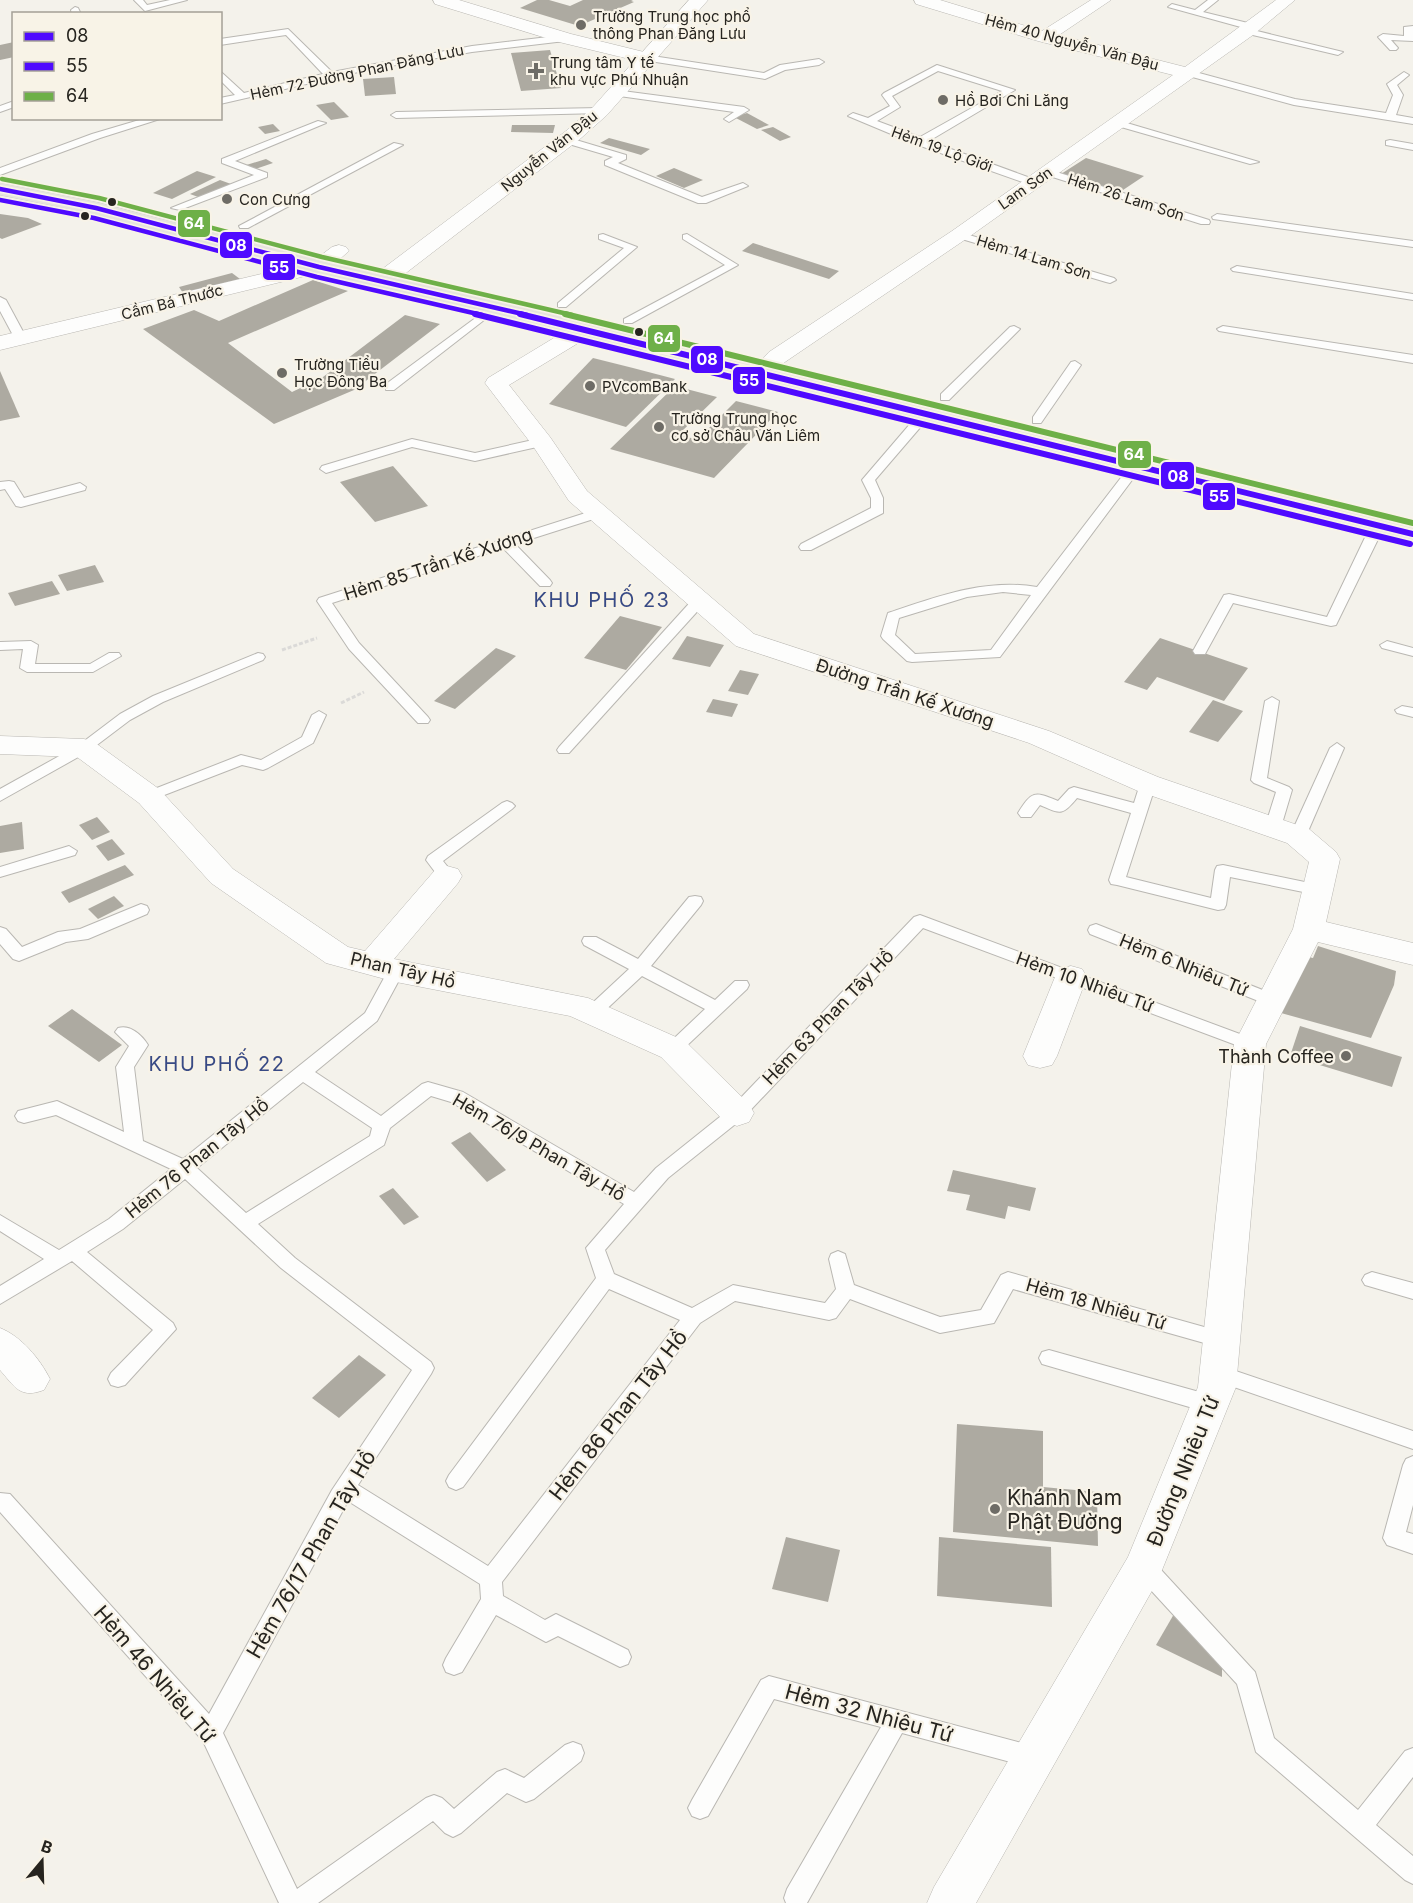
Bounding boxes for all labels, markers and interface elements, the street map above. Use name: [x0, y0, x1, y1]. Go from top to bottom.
place label: Trường Trung học phổ thông Phan Đăng Lưu: [593, 7, 751, 43]
street label: Hẻm 40 Nguyễn Văn Đậu: [983, 10, 1161, 74]
legend: [12, 12, 222, 120]
marker: Trường Trung học phổ thông Phan Đăng Lưu: [574, 18, 588, 32]
text: 08: [66, 25, 89, 46]
street label: Hẻm 72 Đường Phan Đăng Lưu: [248, 40, 466, 104]
place label: Trung tâm Y tế khu vực Phú Nhuận: [550, 53, 689, 89]
text: 55: [66, 55, 88, 76]
marker: Trung tâm Y tế khu vực Phú Nhuận: [527, 62, 545, 80]
text: 64: [66, 85, 89, 106]
place label: Hồ Bơi Chi Lăng: [955, 91, 1069, 110]
marker: Hồ Bơi Chi Lăng: [936, 93, 950, 107]
street label: Nguyễn Văn Đậu: [497, 106, 601, 196]
street label: Hẻm 19 Lộ Giới: [889, 122, 995, 176]
street label: Lam Sơn: [994, 163, 1056, 213]
street label: Hẻm 26 Lam Sơn: [1065, 169, 1187, 225]
place label: Con Cưng: [239, 190, 310, 209]
marker: Con Cưng: [220, 192, 234, 206]
unlabelled marker: [106, 196, 118, 208]
line badge: 64: [177, 209, 211, 238]
unlabelled marker: [79, 210, 91, 222]
text: 64: [183, 213, 205, 233]
line badge: 08: [219, 231, 253, 259]
street label: Hẻm 14 Lam Sơn: [974, 231, 1094, 283]
text: 08: [225, 235, 247, 255]
line badge: 55: [262, 253, 296, 281]
text: 55: [269, 257, 289, 277]
street label: Cầm Bá Thước: [119, 280, 225, 324]
line badge: 64: [647, 324, 681, 353]
unlabelled marker: [633, 326, 645, 338]
text: 64: [653, 328, 675, 348]
line badge: 08: [690, 345, 724, 374]
text: 08: [696, 349, 718, 369]
place label: Trường Tiểu Học Đông Ba: [294, 355, 387, 391]
marker: Trường Tiểu Học Đông Ba: [275, 366, 289, 380]
line badge: 55: [732, 366, 766, 395]
text: 55: [739, 370, 759, 390]
place label: PVcomBank: [602, 377, 688, 396]
marker: PVcomBank: [583, 379, 597, 393]
place label: Trường Trung học cơ sở Châu Văn Liêm: [671, 409, 820, 445]
marker: Trường Trung học cơ sở Châu Văn Liêm: [652, 420, 666, 434]
line badge: 64: [1117, 440, 1152, 469]
text: 64: [1123, 444, 1145, 464]
line badge: 08: [1160, 461, 1195, 490]
text: 08: [1167, 466, 1189, 486]
line badge: 55: [1202, 482, 1236, 511]
text: 55: [1209, 486, 1229, 506]
street label: Hẻm 85 Trần Kế Xương: [341, 524, 535, 604]
district label: KHU PHỐ 23: [534, 584, 670, 612]
street label: Đường Trần Kế Xương: [813, 654, 997, 732]
street label: Hẻm 6 Nhiêu Tứ: [1116, 930, 1252, 1000]
street label: Hẻm 63 Phan Tây Hồ: [758, 945, 898, 1089]
street label: Hẻm 10 Nhiêu Tứ: [1013, 947, 1157, 1017]
street label: Phan Tây Hồ: [348, 948, 458, 992]
place label: Thành Coffee: [1218, 1046, 1334, 1067]
district label: KHU PHỐ 22: [149, 1048, 285, 1076]
marker: Thành Coffee: [1339, 1049, 1353, 1063]
street label: Hẻm 76/9 Phan Tây Hồ: [449, 1089, 629, 1205]
street label: Hẻm 76 Phan Tây Hồ: [121, 1094, 273, 1222]
street label: Hẻm 18 Nhiêu Tứ: [1024, 1274, 1168, 1334]
street label: Hẻm 86 Phan Tây Hồ: [544, 1325, 692, 1505]
street label: Đường Nhiêu Tứ: [1141, 1392, 1225, 1550]
street label: Hẻm 76/17 Phan Tây Hồ: [241, 1446, 381, 1662]
place label: Khánh Nam Phật Đường: [1007, 1485, 1123, 1534]
marker: Khánh Nam Phật Đường: [988, 1502, 1002, 1516]
street label: Hẻm 46 Nhiêu Tứ: [89, 1600, 221, 1748]
street label: Hẻm 32 Nhiêu Tứ: [782, 1679, 956, 1747]
north arrow: [12, 1831, 72, 1891]
text: B: [39, 1836, 55, 1858]

